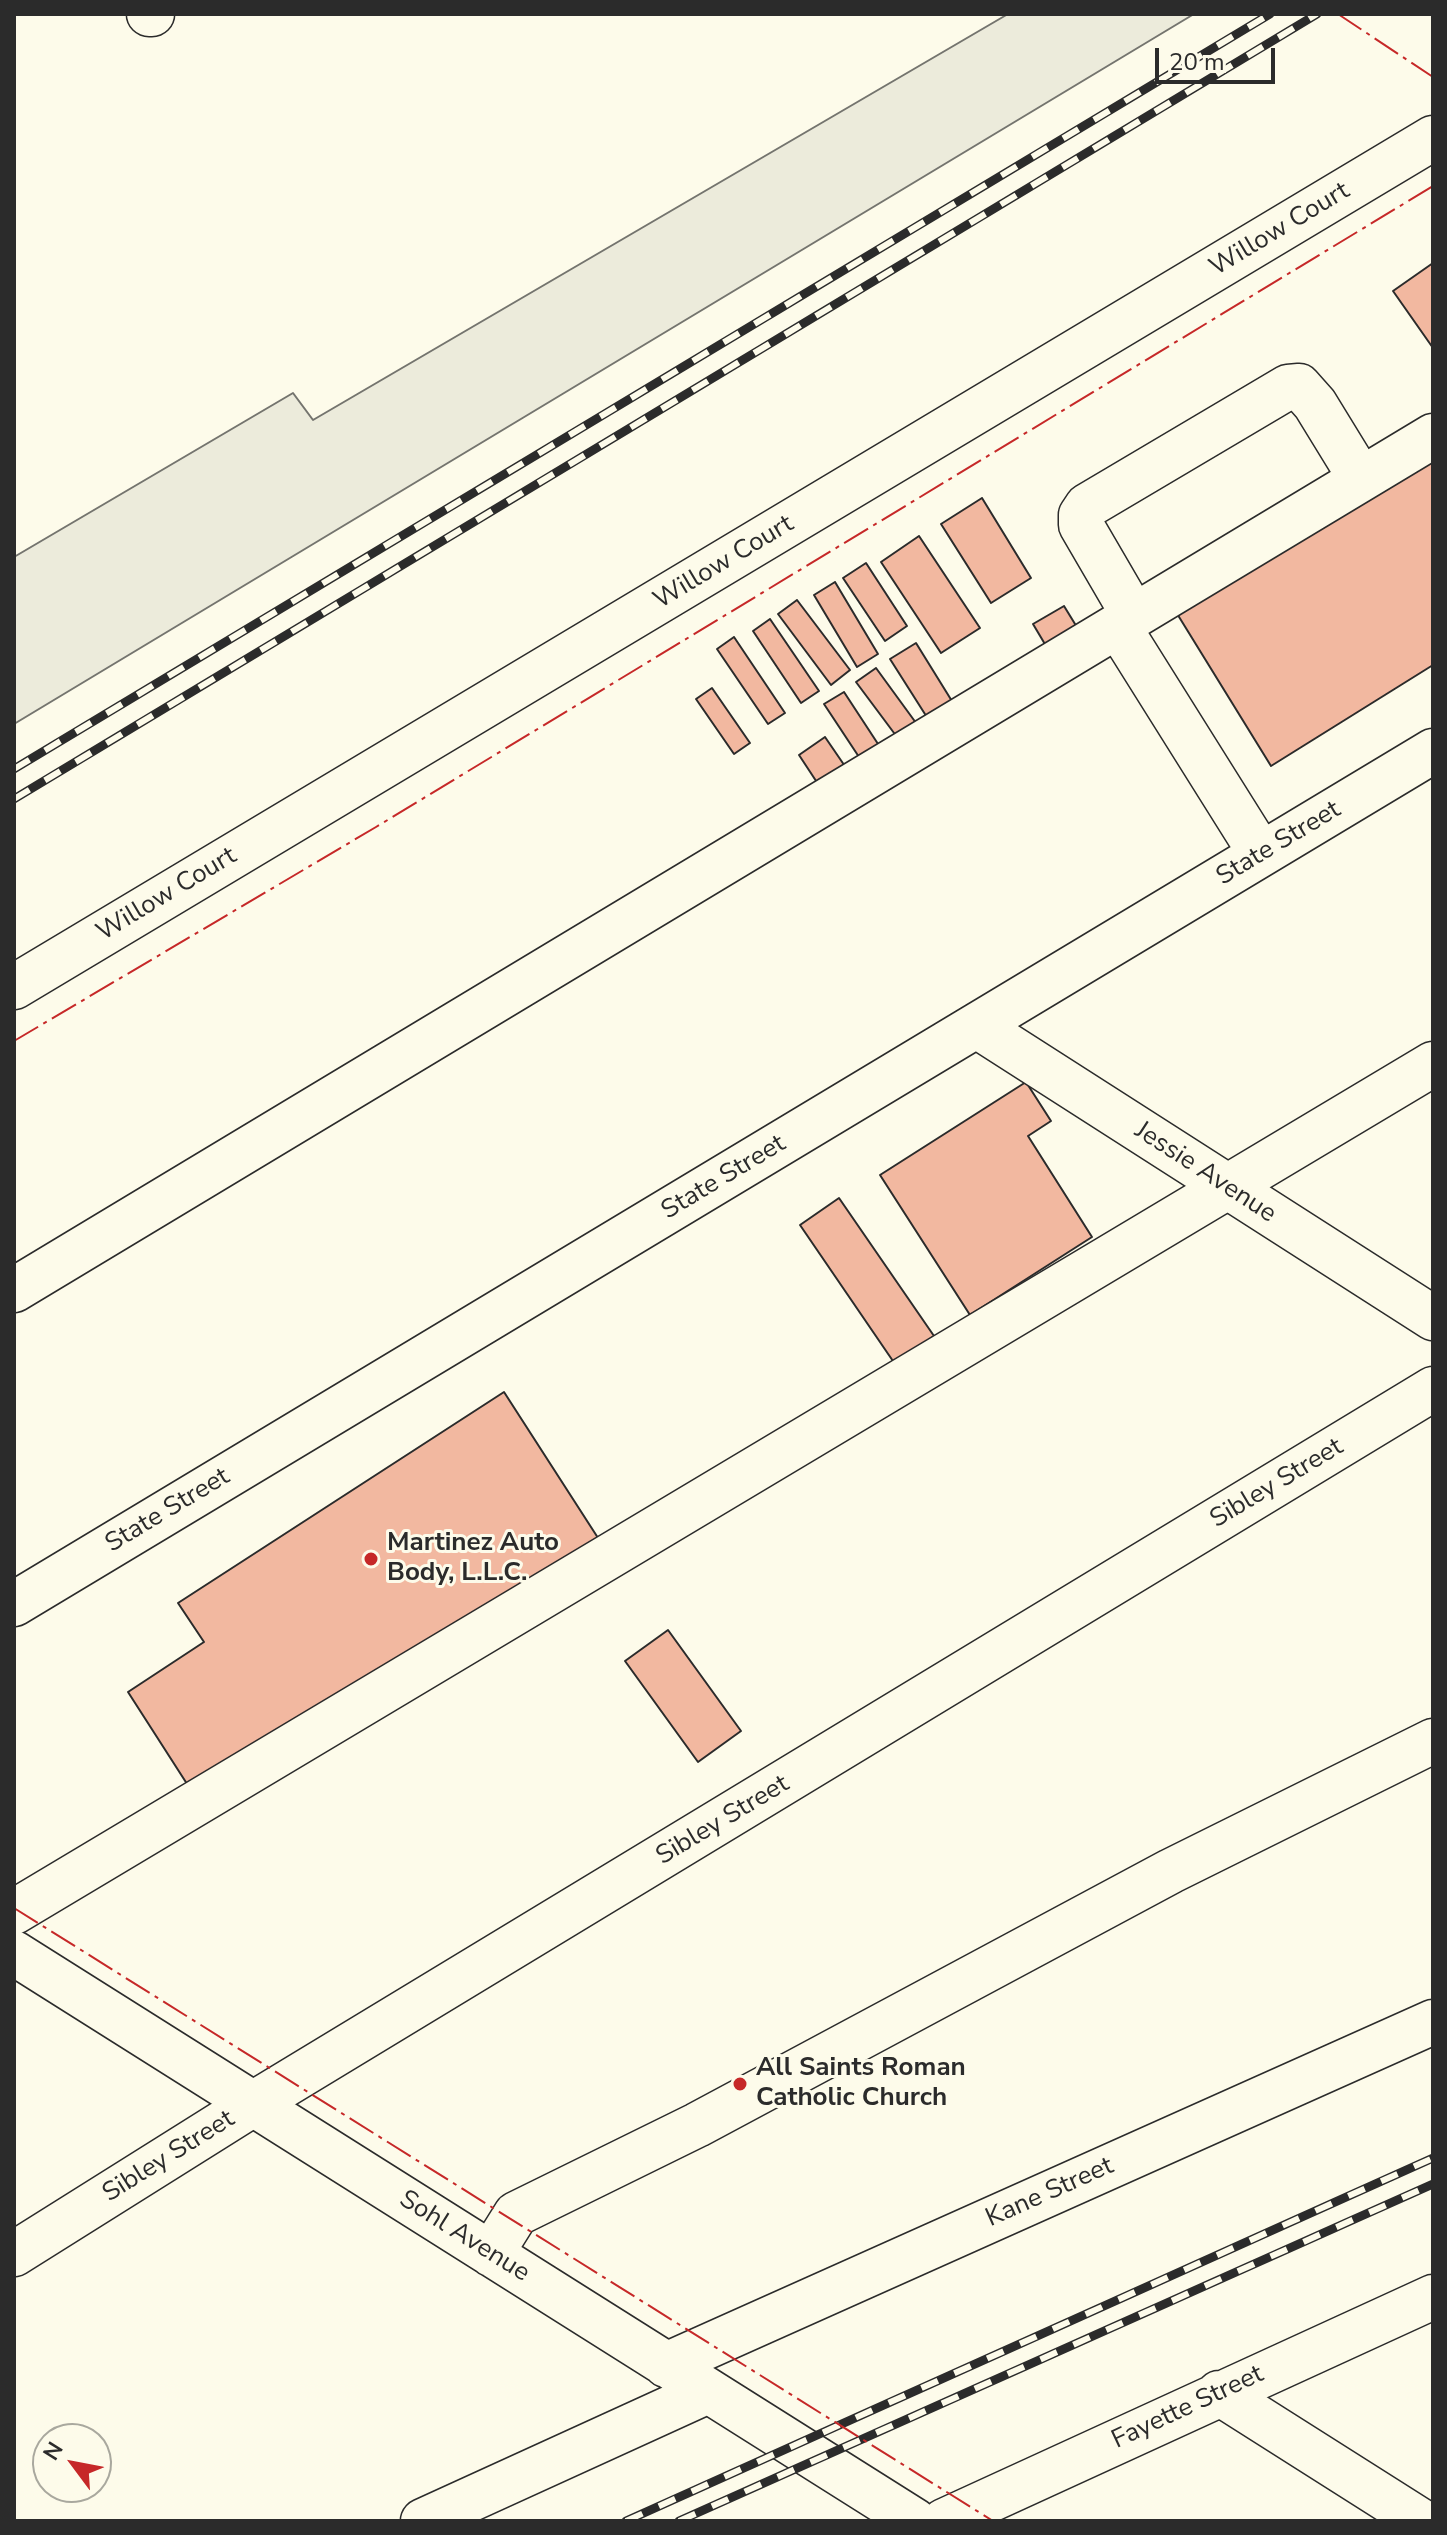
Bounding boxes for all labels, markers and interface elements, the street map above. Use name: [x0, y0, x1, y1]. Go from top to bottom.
scale bar: [1159, 32, 1279, 82]
text: 20 m: [1169, 46, 1225, 78]
street label: Willow Court: [1204, 176, 1356, 284]
street label: Willow Court: [648, 509, 800, 617]
street label: State Street: [1211, 795, 1347, 893]
street label: Willow Court: [91, 841, 243, 949]
street label: Jessie Avenue: [1128, 1116, 1282, 1230]
street label: State Street: [656, 1129, 792, 1227]
street label: Sibley Street: [1205, 1432, 1349, 1536]
street label: State Street: [100, 1462, 236, 1560]
place label: Martinez Auto Body, L.L.C.: [387, 1528, 559, 1590]
marker: Martinez Auto Body, L.L.C.: [362, 1550, 380, 1568]
street label: Sibley Street: [651, 1769, 795, 1873]
place label: All Saints Roman Catholic Church: [756, 2053, 966, 2114]
marker: All Saints Roman Catholic Church: [731, 2075, 749, 2093]
street label: Sibley Street: [97, 2104, 241, 2210]
street label: Kane Street: [981, 2151, 1119, 2235]
street label: Sohl Avenue: [393, 2185, 535, 2289]
street label: Fayette Street: [1107, 2359, 1269, 2457]
north arrow: [32, 2423, 112, 2503]
text: N: [36, 2436, 70, 2466]

